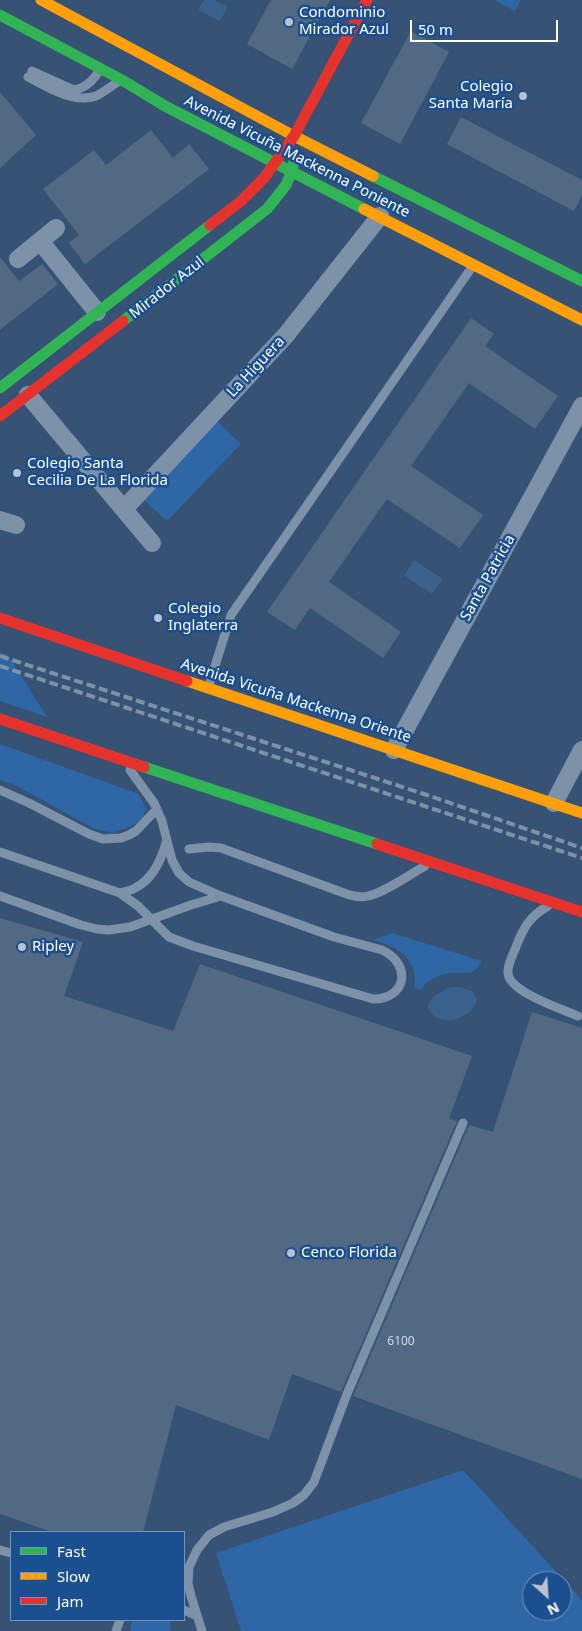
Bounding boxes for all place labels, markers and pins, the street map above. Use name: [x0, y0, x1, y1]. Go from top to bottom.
place label: Condominio Mirador Azul: [299, 4, 389, 39]
marker: Condominio Mirador Azul: [283, 16, 295, 28]
place label: Colegio Santa María: [429, 78, 513, 113]
marker: Colegio Santa María: [517, 90, 529, 102]
place label: Colegio Santa Cecilia De La Florida: [27, 455, 168, 490]
marker: Colegio Santa Cecilia De La Florida: [11, 467, 23, 479]
place label: Colegio Inglaterra: [168, 600, 238, 635]
marker: Colegio Inglaterra: [152, 612, 164, 624]
place label: Ripley: [32, 938, 74, 956]
marker: Ripley: [16, 941, 28, 953]
place label: Cenco Florida: [301, 1244, 397, 1262]
marker: Cenco Florida: [285, 1247, 297, 1259]

